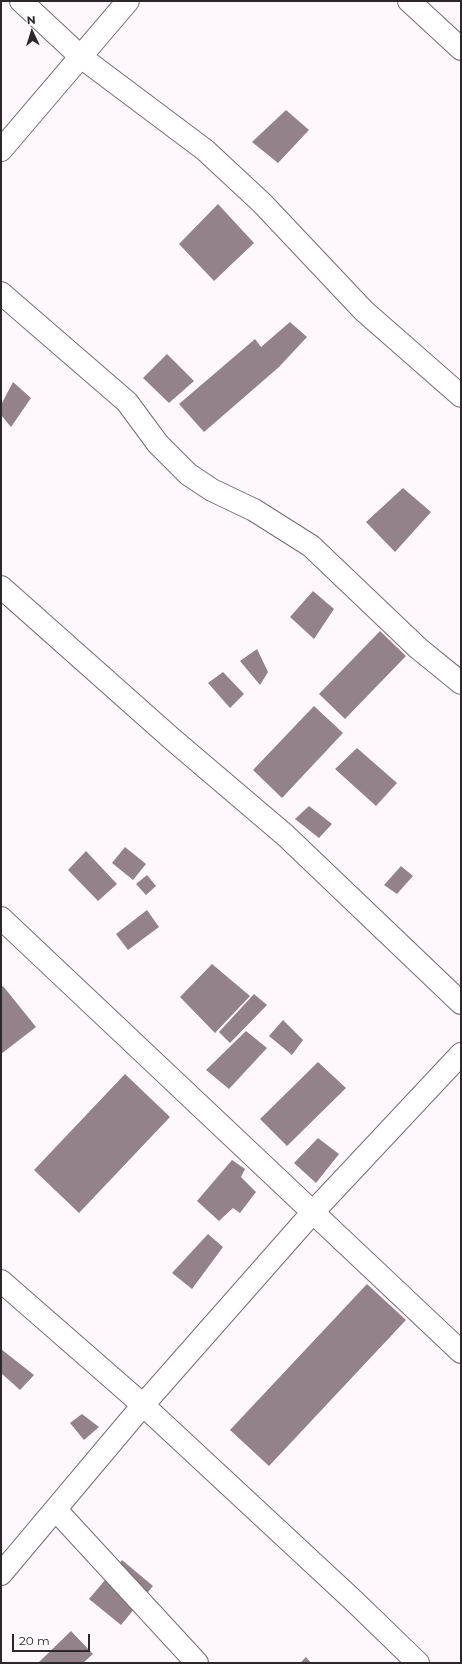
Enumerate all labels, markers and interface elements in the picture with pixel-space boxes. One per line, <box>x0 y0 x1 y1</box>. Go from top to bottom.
north arrow <box>12 12 52 52</box>
text: N <box>26 13 36 27</box>
scale bar <box>14 1626 92 1652</box>
text: 20 m <box>19 1633 50 1648</box>

